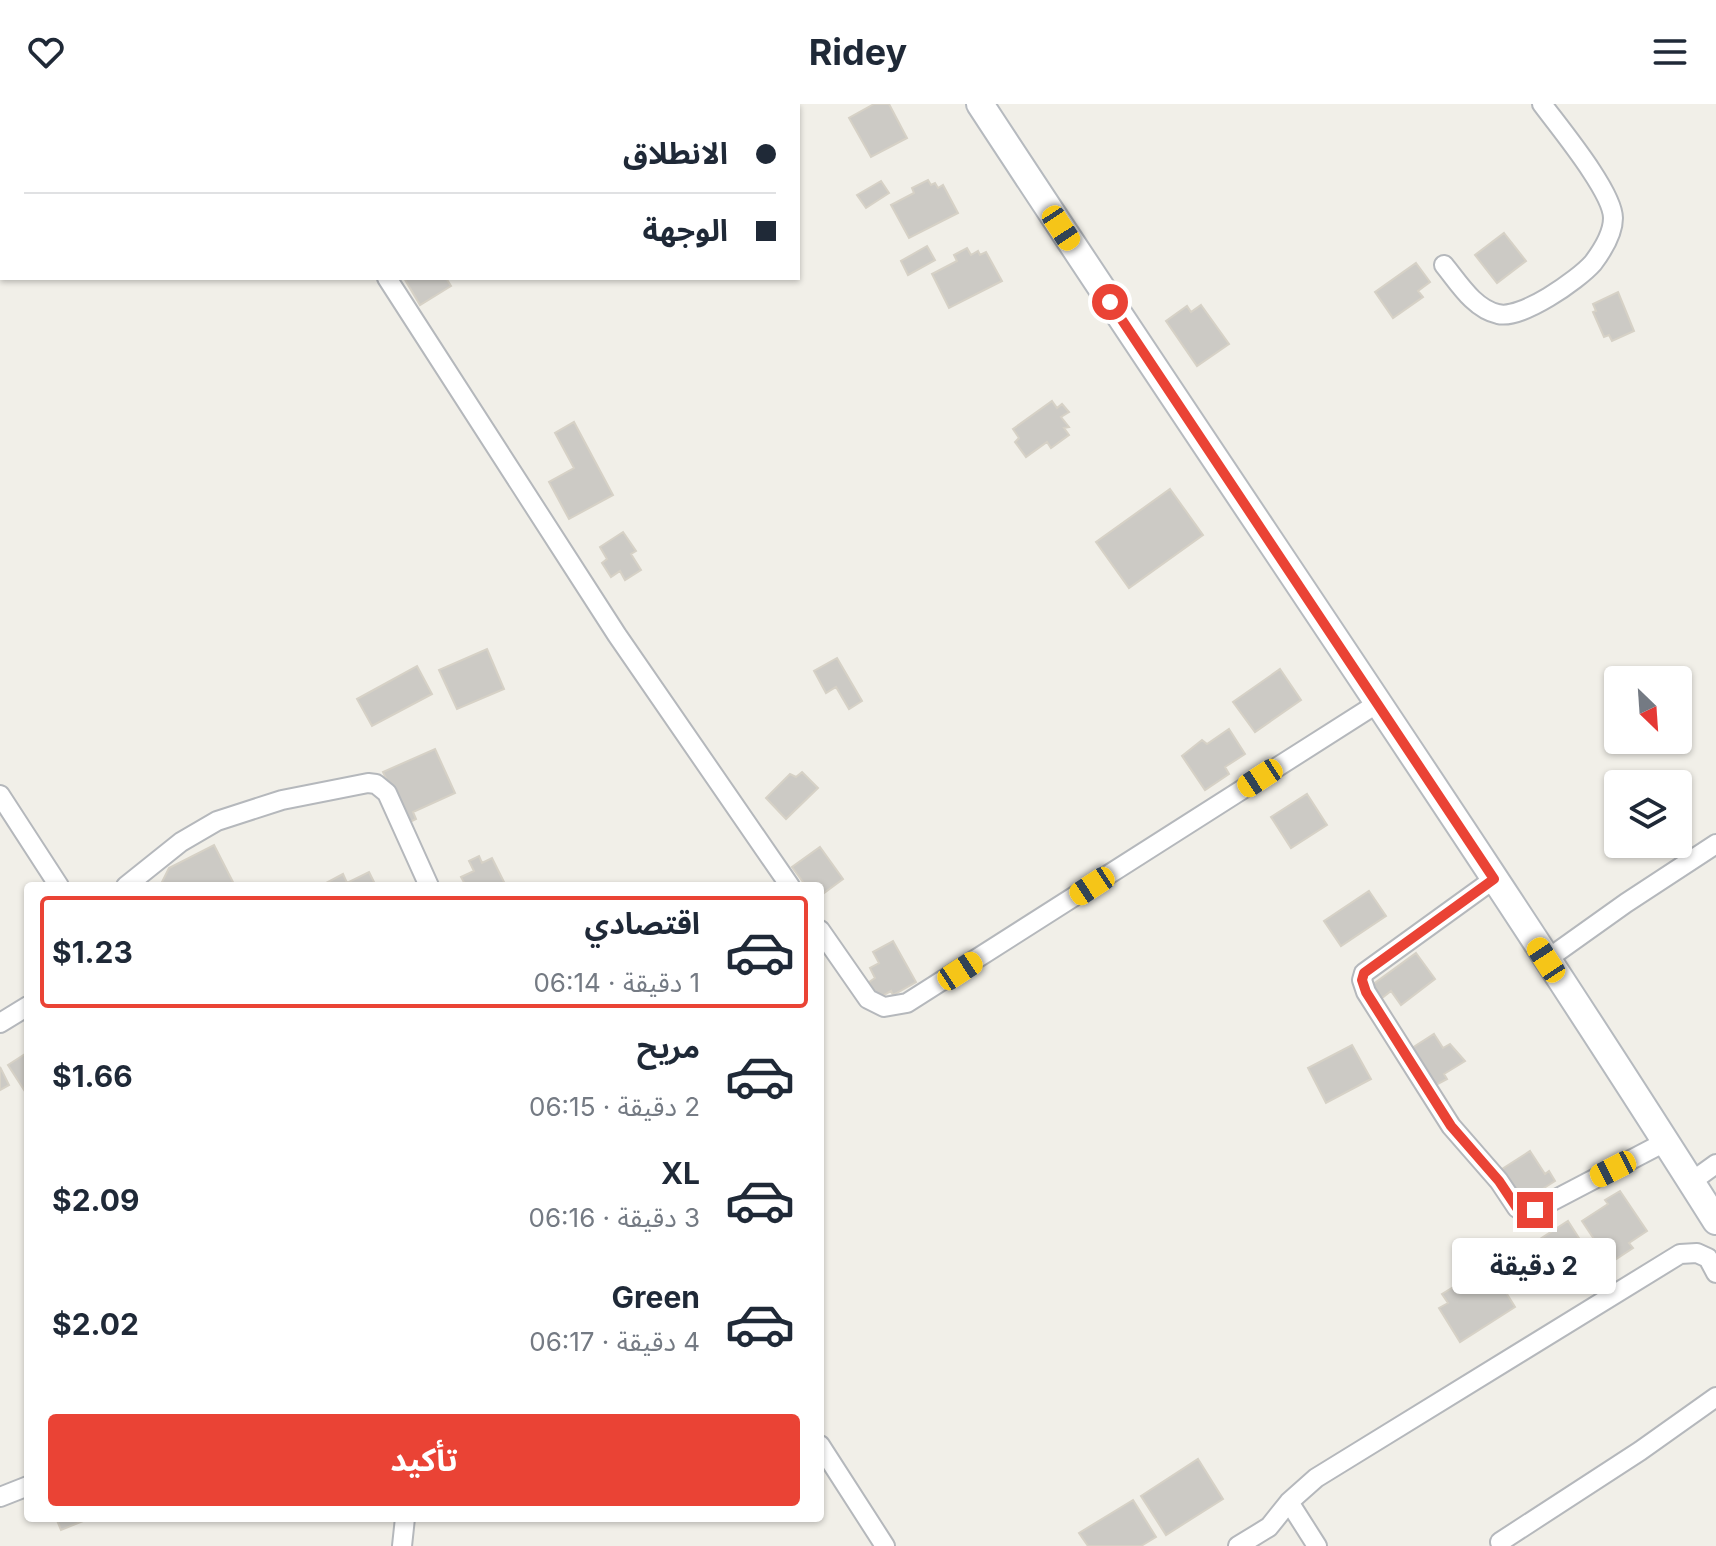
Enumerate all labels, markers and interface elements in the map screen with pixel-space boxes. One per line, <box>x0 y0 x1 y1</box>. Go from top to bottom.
icon: heart <box>24 30 68 74</box>
text: Ridey <box>809 30 907 74</box>
icon: menu <box>1648 30 1692 74</box>
text: الانطلاق <box>623 135 728 171</box>
car <box>1038 201 1084 255</box>
text: الوجهة <box>643 212 728 248</box>
route start <box>1092 284 1128 320</box>
north arrow <box>1604 666 1692 754</box>
map controls <box>1604 666 1692 858</box>
car <box>1233 755 1287 801</box>
button: layers <box>1604 770 1692 858</box>
car <box>1065 863 1119 909</box>
text: اقتصادي <box>585 905 700 941</box>
icon: car <box>724 916 796 988</box>
car <box>1523 933 1569 987</box>
text: $1.23 <box>52 934 133 970</box>
car <box>933 948 987 994</box>
text: 1 دقيقة · 06:14 <box>533 967 700 998</box>
text: مريح <box>637 1029 700 1065</box>
icon: car <box>724 1040 796 1112</box>
text: $1.66 <box>52 1058 133 1094</box>
text: 2 دقيقة · 06:15 <box>529 1091 700 1122</box>
car <box>1586 1147 1640 1191</box>
text: XL <box>661 1155 700 1191</box>
icon: car <box>724 1164 796 1236</box>
text: $2.09 <box>52 1182 139 1218</box>
route end <box>1517 1192 1553 1228</box>
text: 3 دقيقة · 06:16 <box>529 1202 700 1233</box>
callout: 2 دقيقة <box>1453 1238 1617 1294</box>
text: 2 دقيقة <box>1490 1250 1578 1281</box>
text: Green <box>612 1279 700 1315</box>
icon: car <box>724 1288 796 1360</box>
text: $2.02 <box>52 1306 139 1342</box>
text: 4 دقيقة · 06:17 <box>529 1326 700 1357</box>
button: تأكيد <box>48 1414 800 1506</box>

